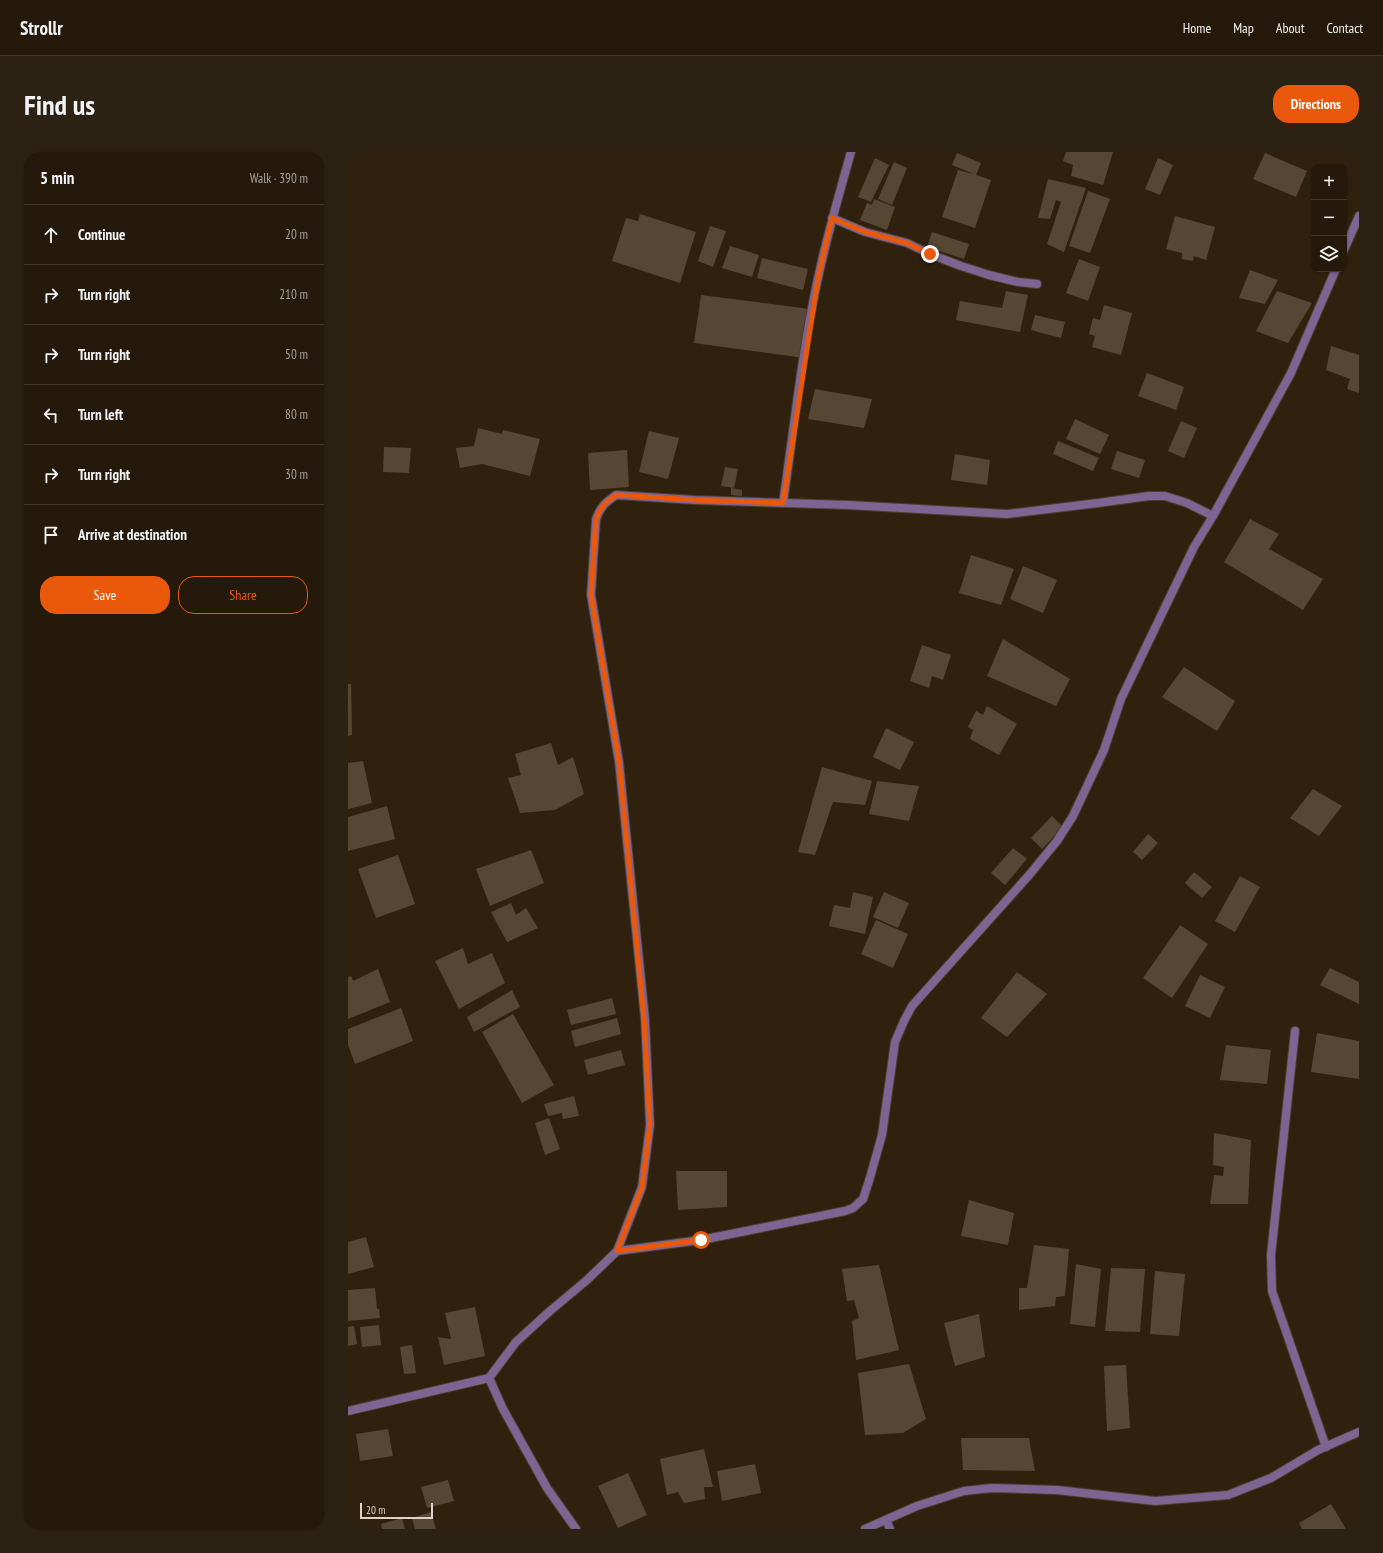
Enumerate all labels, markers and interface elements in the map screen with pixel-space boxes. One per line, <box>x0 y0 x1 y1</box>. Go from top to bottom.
text: Strollr <box>20 16 63 40</box>
text: Home <box>1183 19 1211 37</box>
text: Map <box>1233 19 1254 37</box>
text: About <box>1276 19 1305 37</box>
text: Contact <box>1327 19 1363 37</box>
button: Directions <box>1273 85 1359 123</box>
text: Find us <box>24 86 95 123</box>
map controls <box>1311 164 1347 272</box>
button: + <box>1311 164 1347 200</box>
text: 5 min <box>40 167 74 189</box>
text: Walk · 390 m <box>250 170 308 187</box>
button: − <box>1311 200 1347 236</box>
icon: ahead <box>40 224 62 246</box>
text: Continue <box>78 225 125 244</box>
text: 20 m <box>285 226 308 243</box>
button: layers <box>1311 236 1347 272</box>
route end <box>921 245 939 263</box>
icon: right <box>40 284 62 306</box>
text: Turn right <box>78 285 130 304</box>
text: 210 m <box>279 286 308 303</box>
icon: right <box>40 344 62 366</box>
text: Turn right <box>78 345 130 364</box>
text: 50 m <box>285 346 308 363</box>
icon: left <box>40 404 62 426</box>
text: Turn left <box>78 405 123 424</box>
text: 80 m <box>285 406 308 423</box>
icon: right <box>40 464 62 486</box>
text: Turn right <box>78 465 130 484</box>
text: 30 m <box>285 466 308 483</box>
icon: arrive <box>40 524 62 546</box>
text: Arrive at destination <box>78 525 187 544</box>
button: Save <box>40 576 170 614</box>
button: Share <box>178 576 308 614</box>
route start <box>692 1231 710 1249</box>
scale bar <box>360 1501 433 1520</box>
text: 20 m <box>366 1503 385 1517</box>

